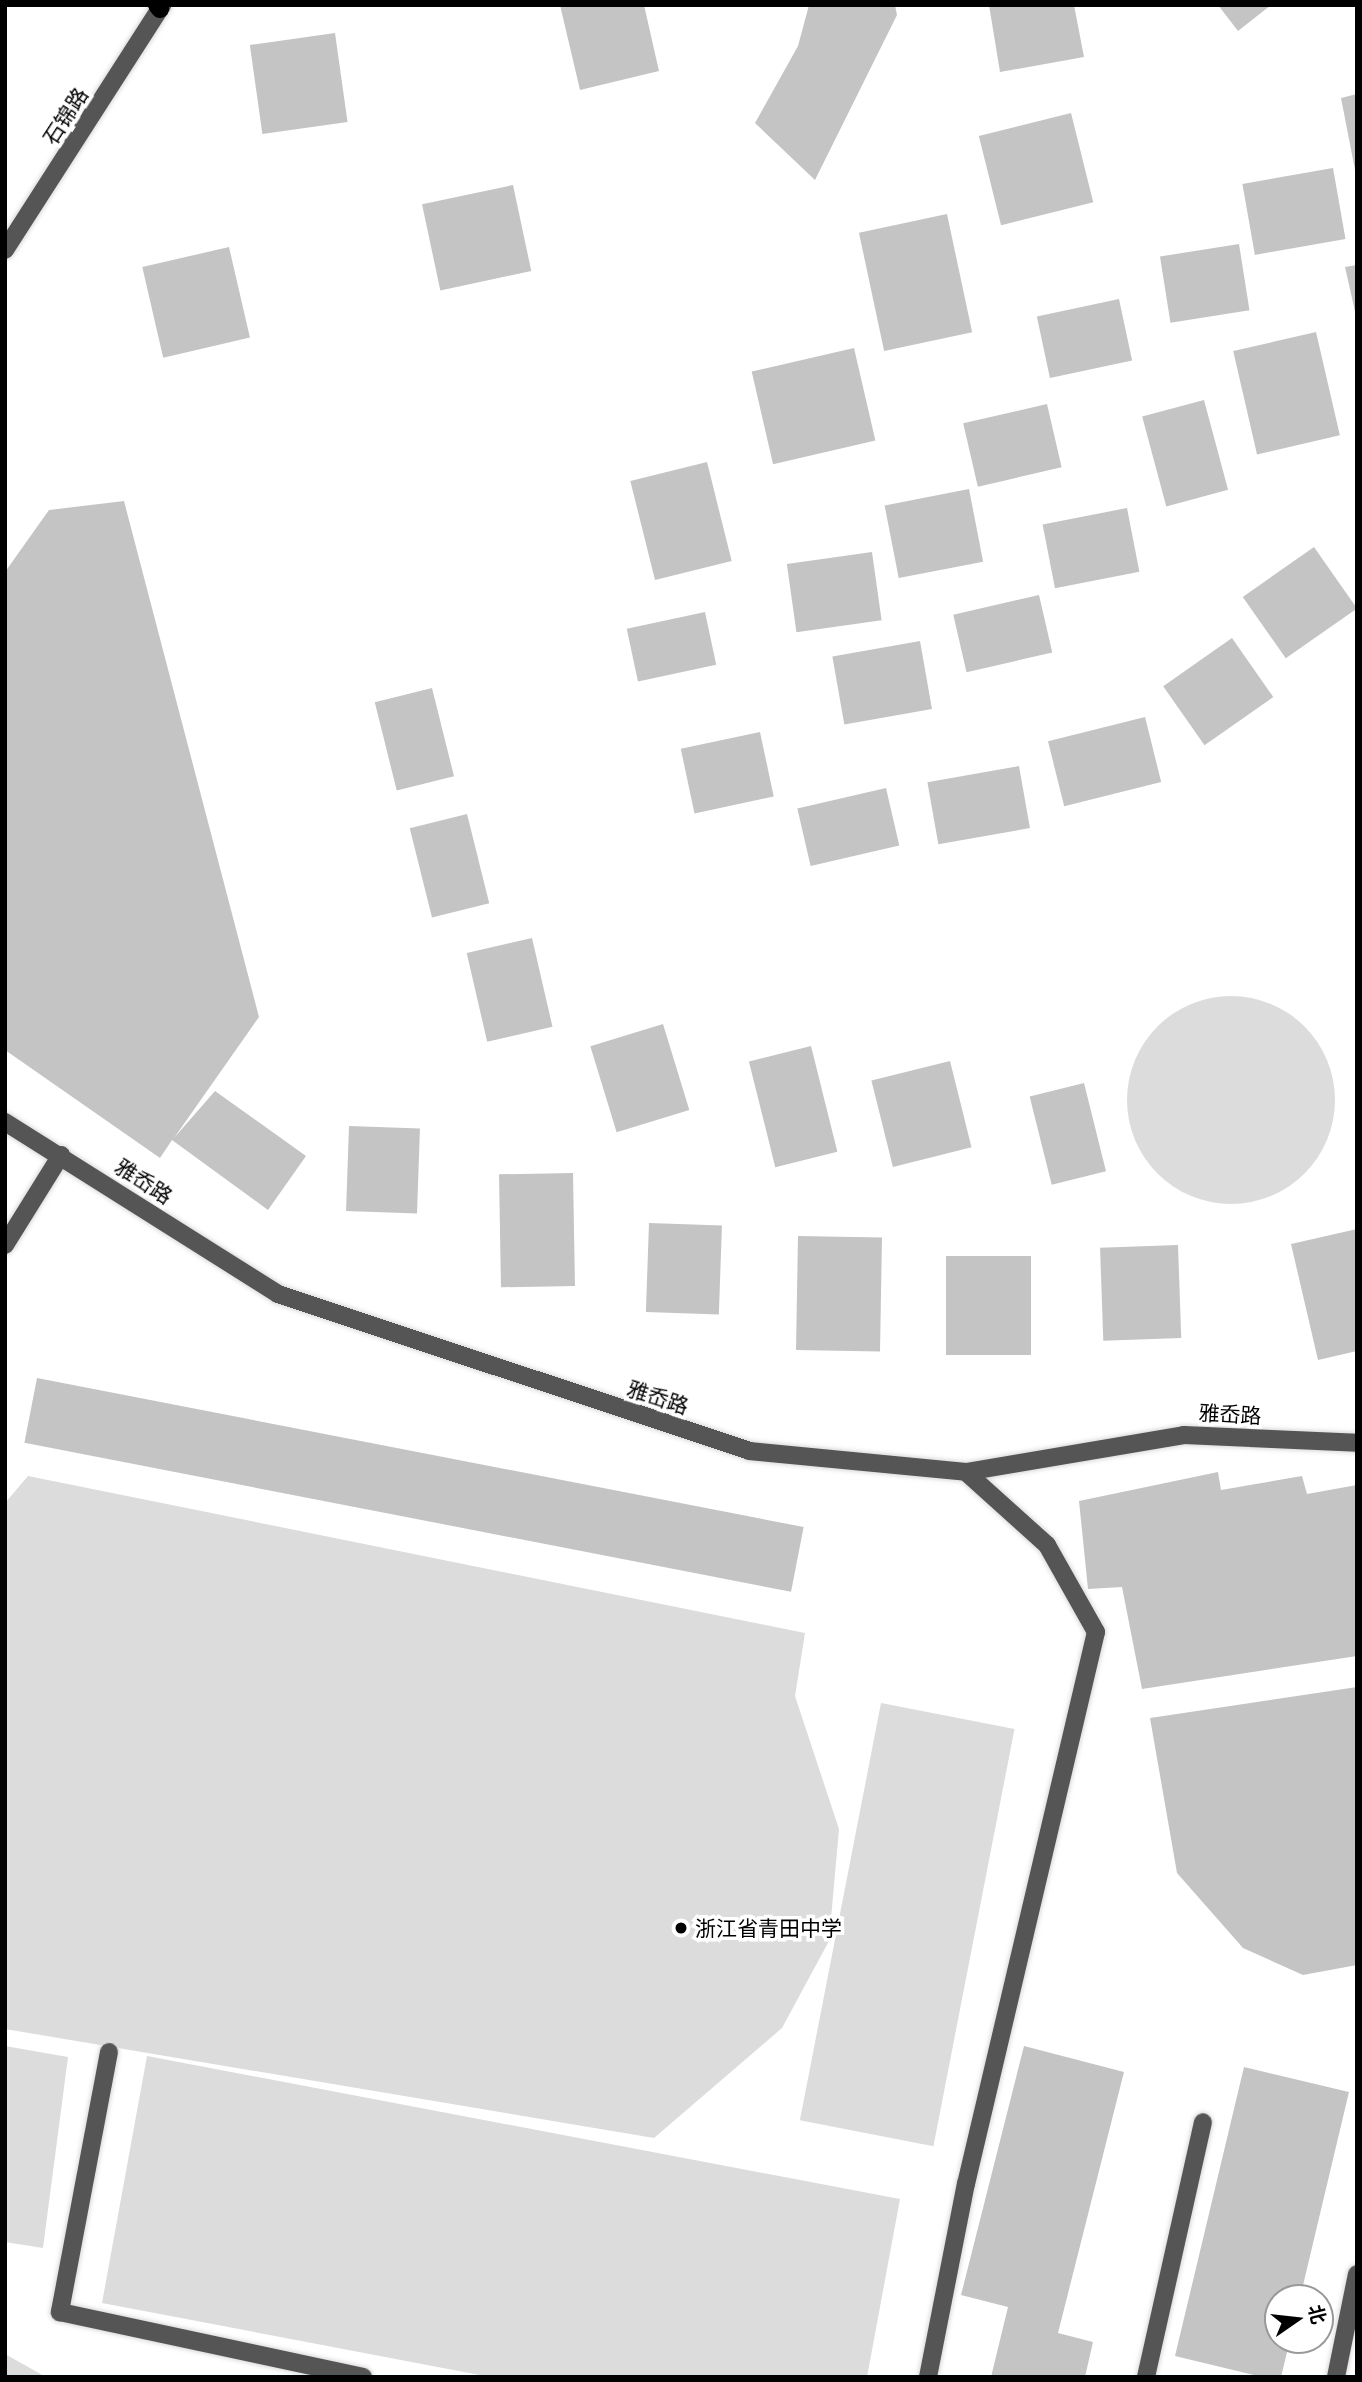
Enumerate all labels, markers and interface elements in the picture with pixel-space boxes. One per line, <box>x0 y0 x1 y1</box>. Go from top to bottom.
street label: 石锦路 <box>37 83 93 149</box>
street label: 雅岙路 <box>111 1153 177 1209</box>
street label: 雅岙路 <box>624 1375 692 1419</box>
street label: 雅岙路 <box>1198 1400 1262 1428</box>
place label: 浙江省青田中学 <box>695 1915 842 1941</box>
marker: 浙江省青田中学 <box>673 1920 689 1936</box>
north arrow <box>1264 2284 1334 2354</box>
text: 北 <box>1304 2303 1330 2326</box>

